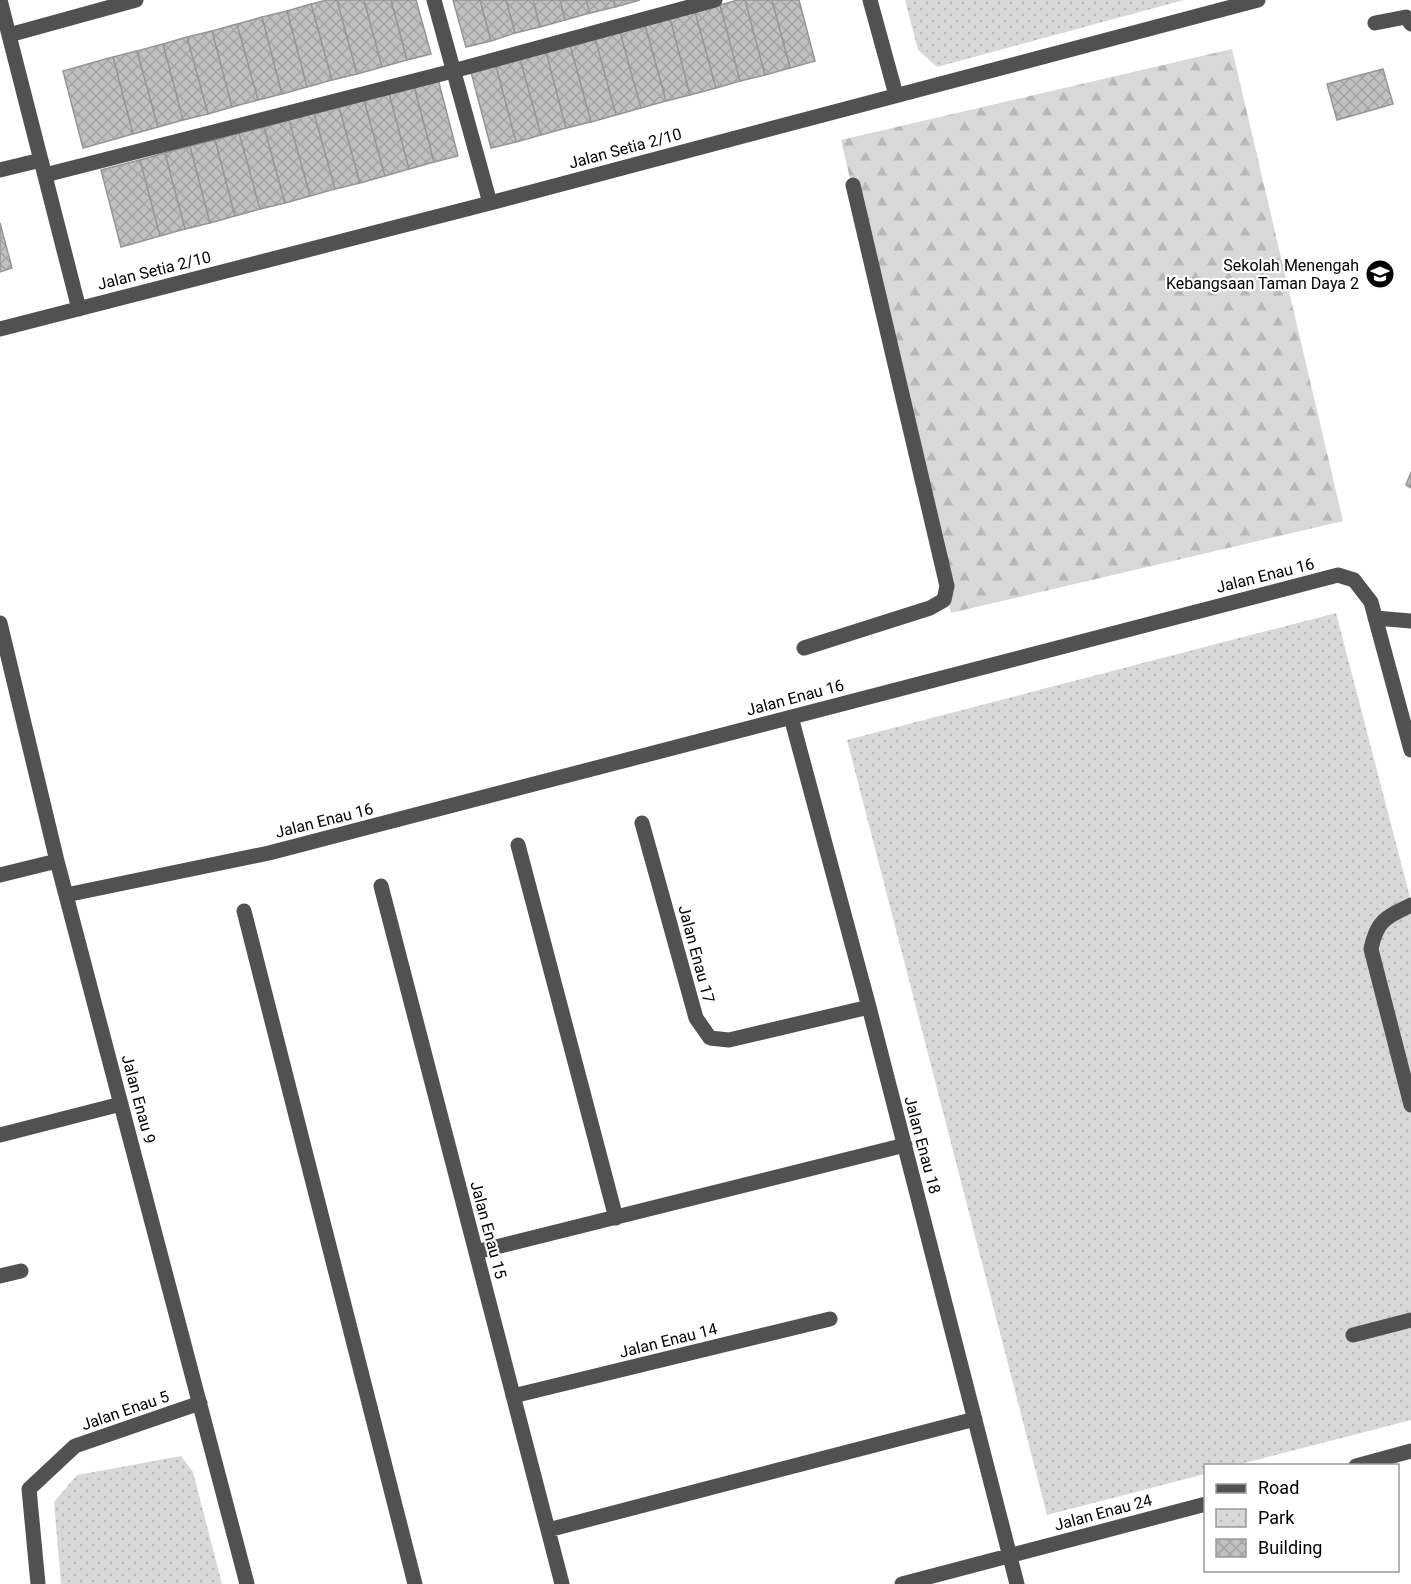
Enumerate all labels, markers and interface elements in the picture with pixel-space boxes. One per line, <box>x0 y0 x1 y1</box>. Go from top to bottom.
street label: Jalan Setia 2/10 <box>567 124 684 173</box>
street label: Jalan Setia 2/10 <box>95 247 213 294</box>
place label: Sekolah Menengah Kebangsaan Taman Daya 2 <box>1166 256 1359 293</box>
school or university icon: Sekolah Menengah Kebangsaan Taman Daya 2 <box>1364 258 1396 290</box>
street label: Jalan Enau 16 <box>1214 554 1316 597</box>
street label: Jalan Enau 16 <box>744 675 846 720</box>
street label: Jalan Enau 16 <box>273 799 375 842</box>
street label: Jalan Enau 17 <box>674 903 719 1005</box>
street label: Jalan Enau 9 <box>118 1053 160 1146</box>
street label: Jalan Enau 18 <box>900 1094 945 1196</box>
street label: Jalan Enau 15 <box>466 1179 511 1281</box>
street label: Jalan Enau 14 <box>617 1319 719 1362</box>
street label: Jalan Enau 5 <box>79 1387 171 1434</box>
legend <box>1204 1464 1399 1572</box>
text: Road <box>1258 1477 1299 1498</box>
street label: Jalan Enau 24 <box>1052 1490 1154 1535</box>
text: Park <box>1258 1507 1295 1528</box>
text: Building <box>1258 1537 1322 1558</box>

